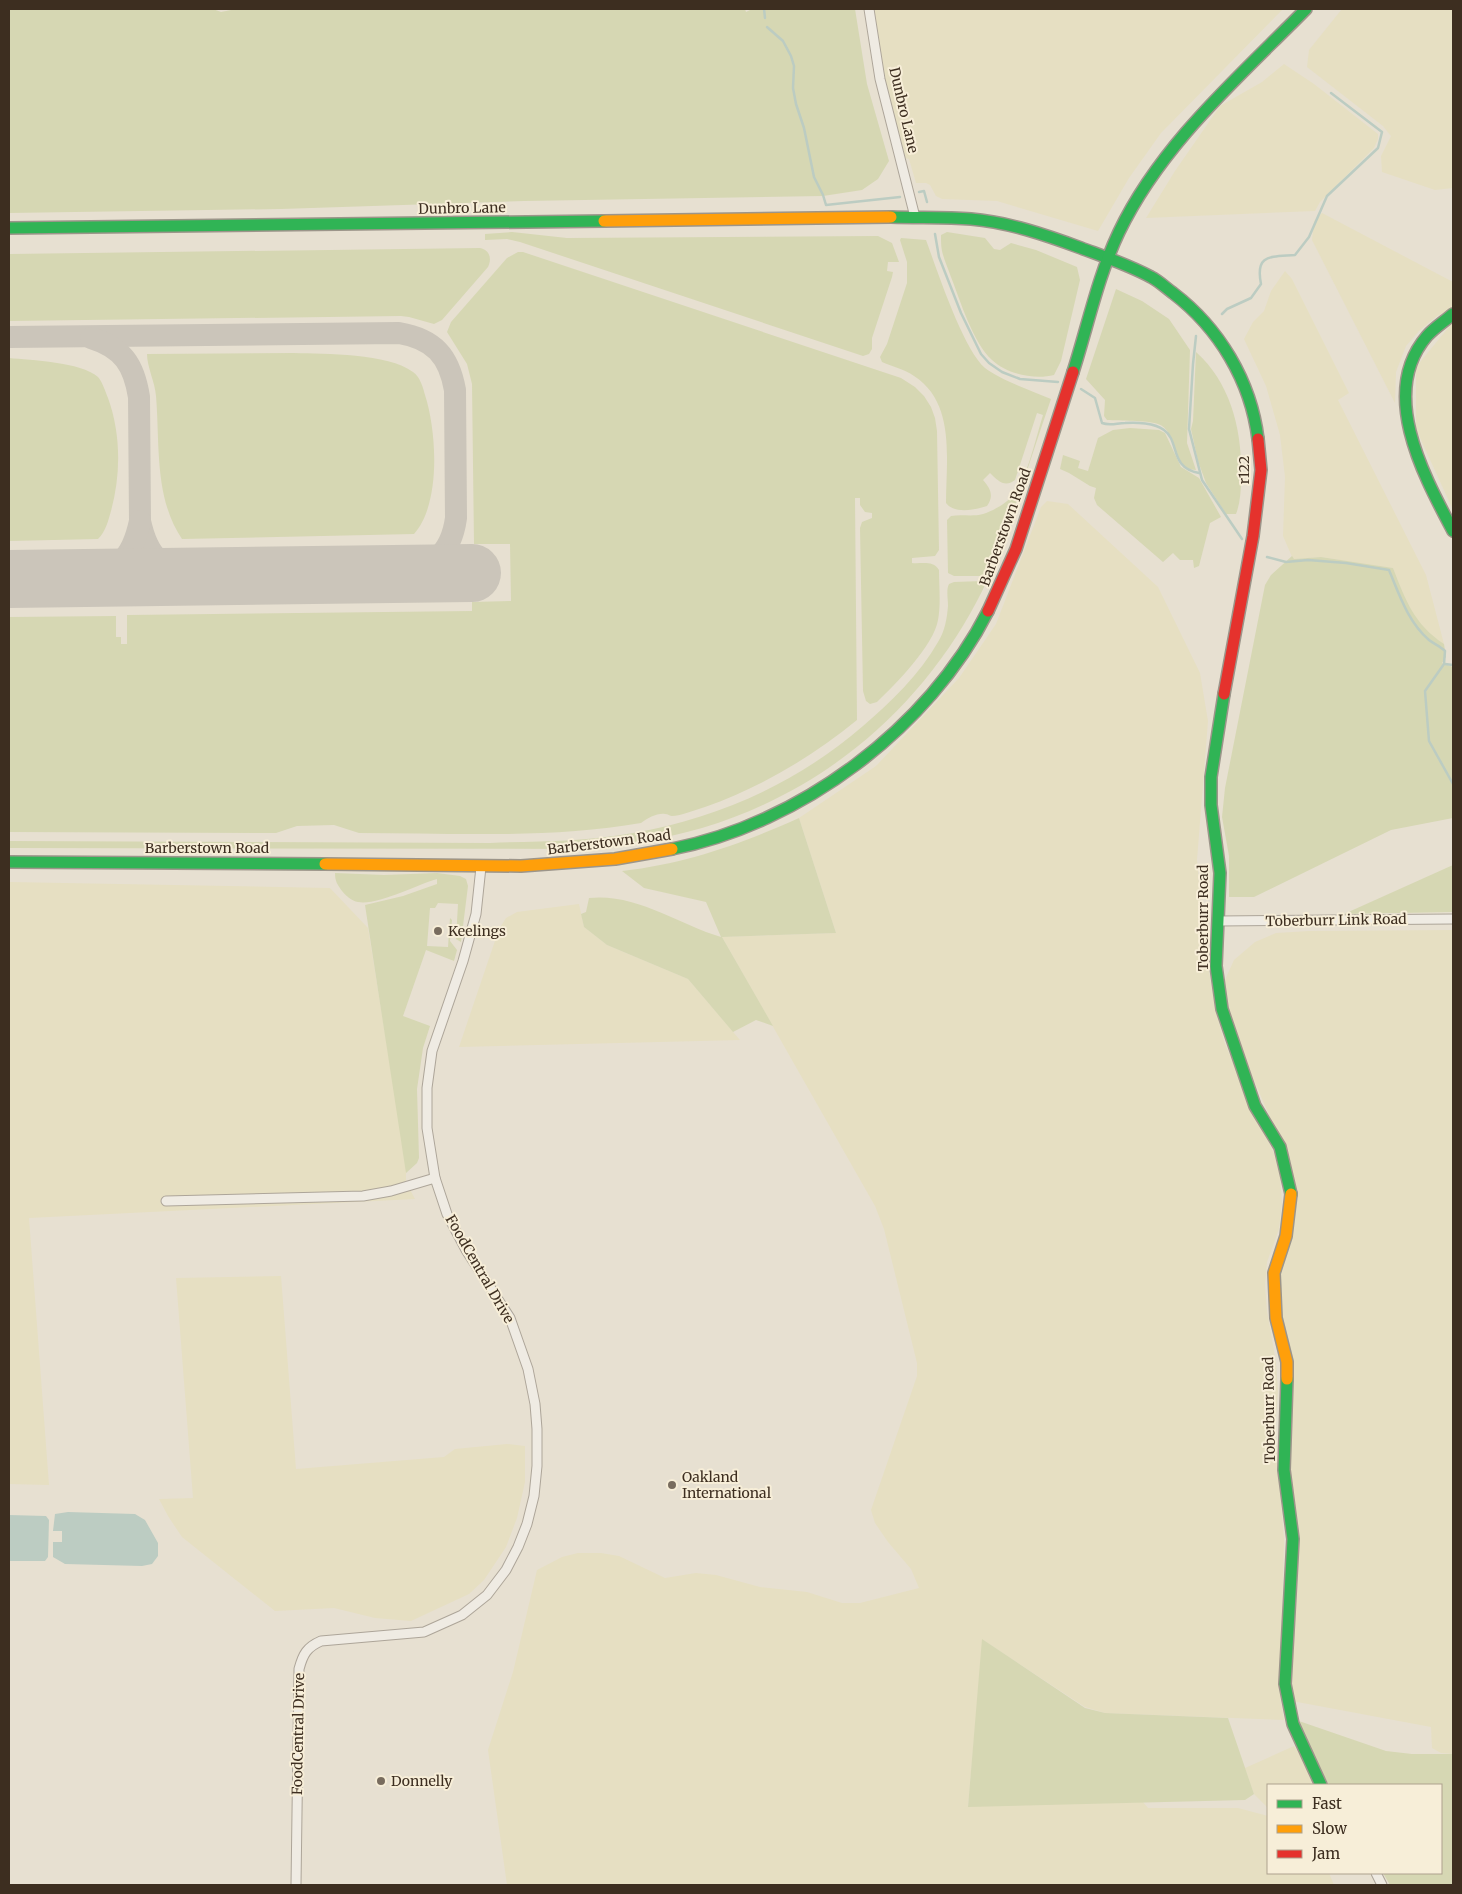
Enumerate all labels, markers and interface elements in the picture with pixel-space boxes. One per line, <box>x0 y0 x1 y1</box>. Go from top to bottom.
street label: Dunbro Lane <box>885 65 923 155</box>
street label: Dunbro Lane <box>418 198 506 218</box>
street label: r122 <box>1235 456 1253 484</box>
street label: Barberstown Road <box>975 465 1035 589</box>
street label: Barberstown Road <box>546 825 672 859</box>
street label: Barberstown Road <box>145 839 270 857</box>
street label: Toberburr Road <box>1194 864 1212 971</box>
street label: Toberburr Link Road <box>1265 910 1407 930</box>
place label: Keelings <box>448 922 506 940</box>
marker: Keelings <box>432 925 444 937</box>
street label: FoodCentral Drive <box>442 1212 518 1326</box>
street label: Toberburr Road <box>1259 1356 1279 1463</box>
place label: Oakland International <box>682 1468 772 1502</box>
marker: Oakland International <box>666 1479 678 1491</box>
street label: FoodCentral Drive <box>288 1673 308 1795</box>
place label: Donnelly <box>391 1772 453 1790</box>
marker: Donnelly <box>375 1775 387 1787</box>
legend <box>1267 1784 1442 1874</box>
text: Fast <box>1312 1794 1342 1813</box>
text: Slow <box>1312 1819 1347 1838</box>
text: Jam <box>1311 1844 1340 1863</box>

